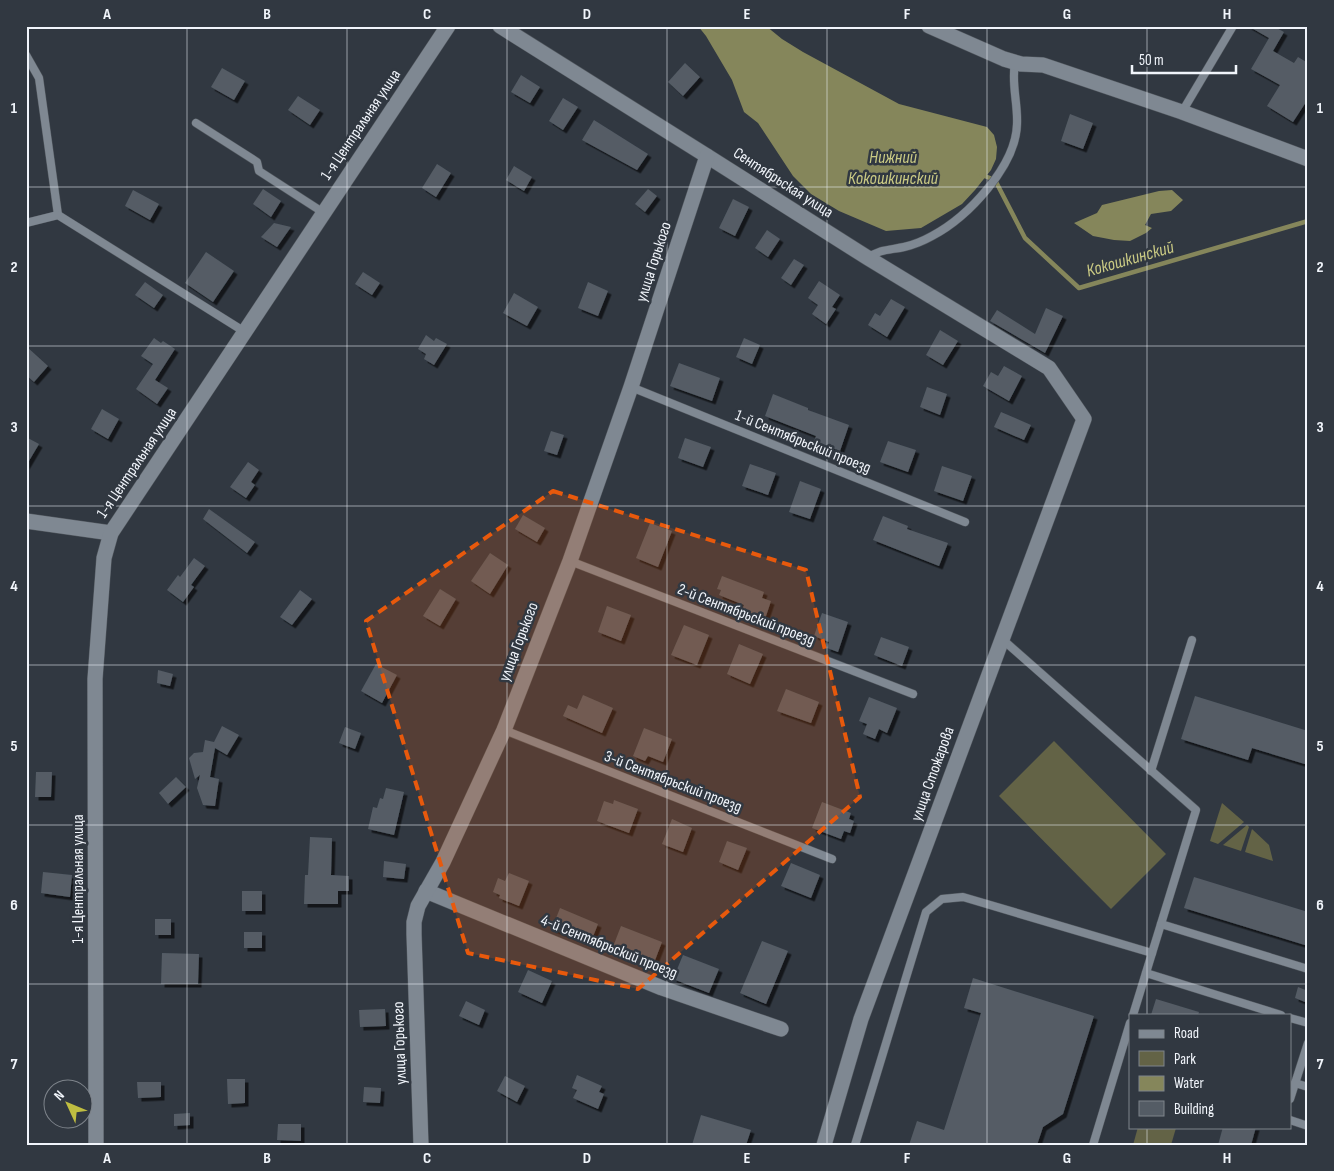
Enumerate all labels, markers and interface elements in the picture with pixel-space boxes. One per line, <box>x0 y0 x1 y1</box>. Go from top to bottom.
text: A <box>102 5 111 24</box>
text: B <box>263 5 271 24</box>
text: C <box>423 5 431 24</box>
text: D <box>583 5 591 24</box>
text: E <box>744 5 751 24</box>
text: F <box>904 5 911 24</box>
text: G <box>1063 5 1071 24</box>
text: H <box>1223 5 1231 24</box>
scale bar <box>1132 42 1235 74</box>
text: 50 m <box>1139 51 1164 70</box>
street label: 1-я Центральная улица <box>317 66 405 184</box>
text: 1 <box>11 99 18 118</box>
text: 1 <box>1317 99 1324 118</box>
street label: Сентябрьская улица <box>730 144 836 222</box>
water label: Нижний Кокошкинский <box>848 147 939 189</box>
street label: улица Горького <box>632 220 676 304</box>
water label: Кокошкинский <box>1084 236 1177 281</box>
text: 2 <box>10 258 18 277</box>
text: 2 <box>1316 258 1324 277</box>
street label: 1-я Центральная улица <box>93 404 181 522</box>
street label: 1-й Сентябрьский проезд <box>732 406 874 478</box>
text: 3 <box>10 418 18 437</box>
text: 3 <box>1316 418 1324 437</box>
text: 4 <box>10 577 18 596</box>
text: 4 <box>1316 577 1324 596</box>
street label: 2-й Сентябрьский проезд <box>675 580 817 650</box>
street label: улица Горького <box>495 600 543 684</box>
street label: улица Стожарова <box>907 724 959 824</box>
text: 5 <box>10 737 18 756</box>
text: 5 <box>1316 737 1324 756</box>
street label: 3-й Сентябрьский проезд <box>602 747 744 817</box>
street label: 1-я Центральная улица <box>69 814 88 944</box>
text: 6 <box>10 896 18 915</box>
text: 6 <box>1316 896 1324 915</box>
street label: 4-й Сентябрьский проезд <box>538 911 680 983</box>
street label: улица Горького <box>389 1001 411 1085</box>
legend <box>1129 1014 1292 1128</box>
text: Road <box>1174 1024 1199 1043</box>
text: Park <box>1174 1050 1196 1069</box>
text: 7 <box>11 1055 18 1074</box>
text: 7 <box>1317 1055 1324 1074</box>
text: Water <box>1174 1074 1205 1093</box>
north arrow <box>42 1078 92 1128</box>
text: N <box>50 1087 68 1104</box>
text: Building <box>1174 1100 1214 1119</box>
text: A <box>102 1149 111 1168</box>
text: B <box>263 1149 271 1168</box>
text: C <box>423 1149 431 1168</box>
text: D <box>583 1149 591 1168</box>
text: E <box>744 1149 751 1168</box>
text: F <box>904 1149 911 1168</box>
text: G <box>1063 1149 1071 1168</box>
text: H <box>1223 1149 1231 1168</box>

